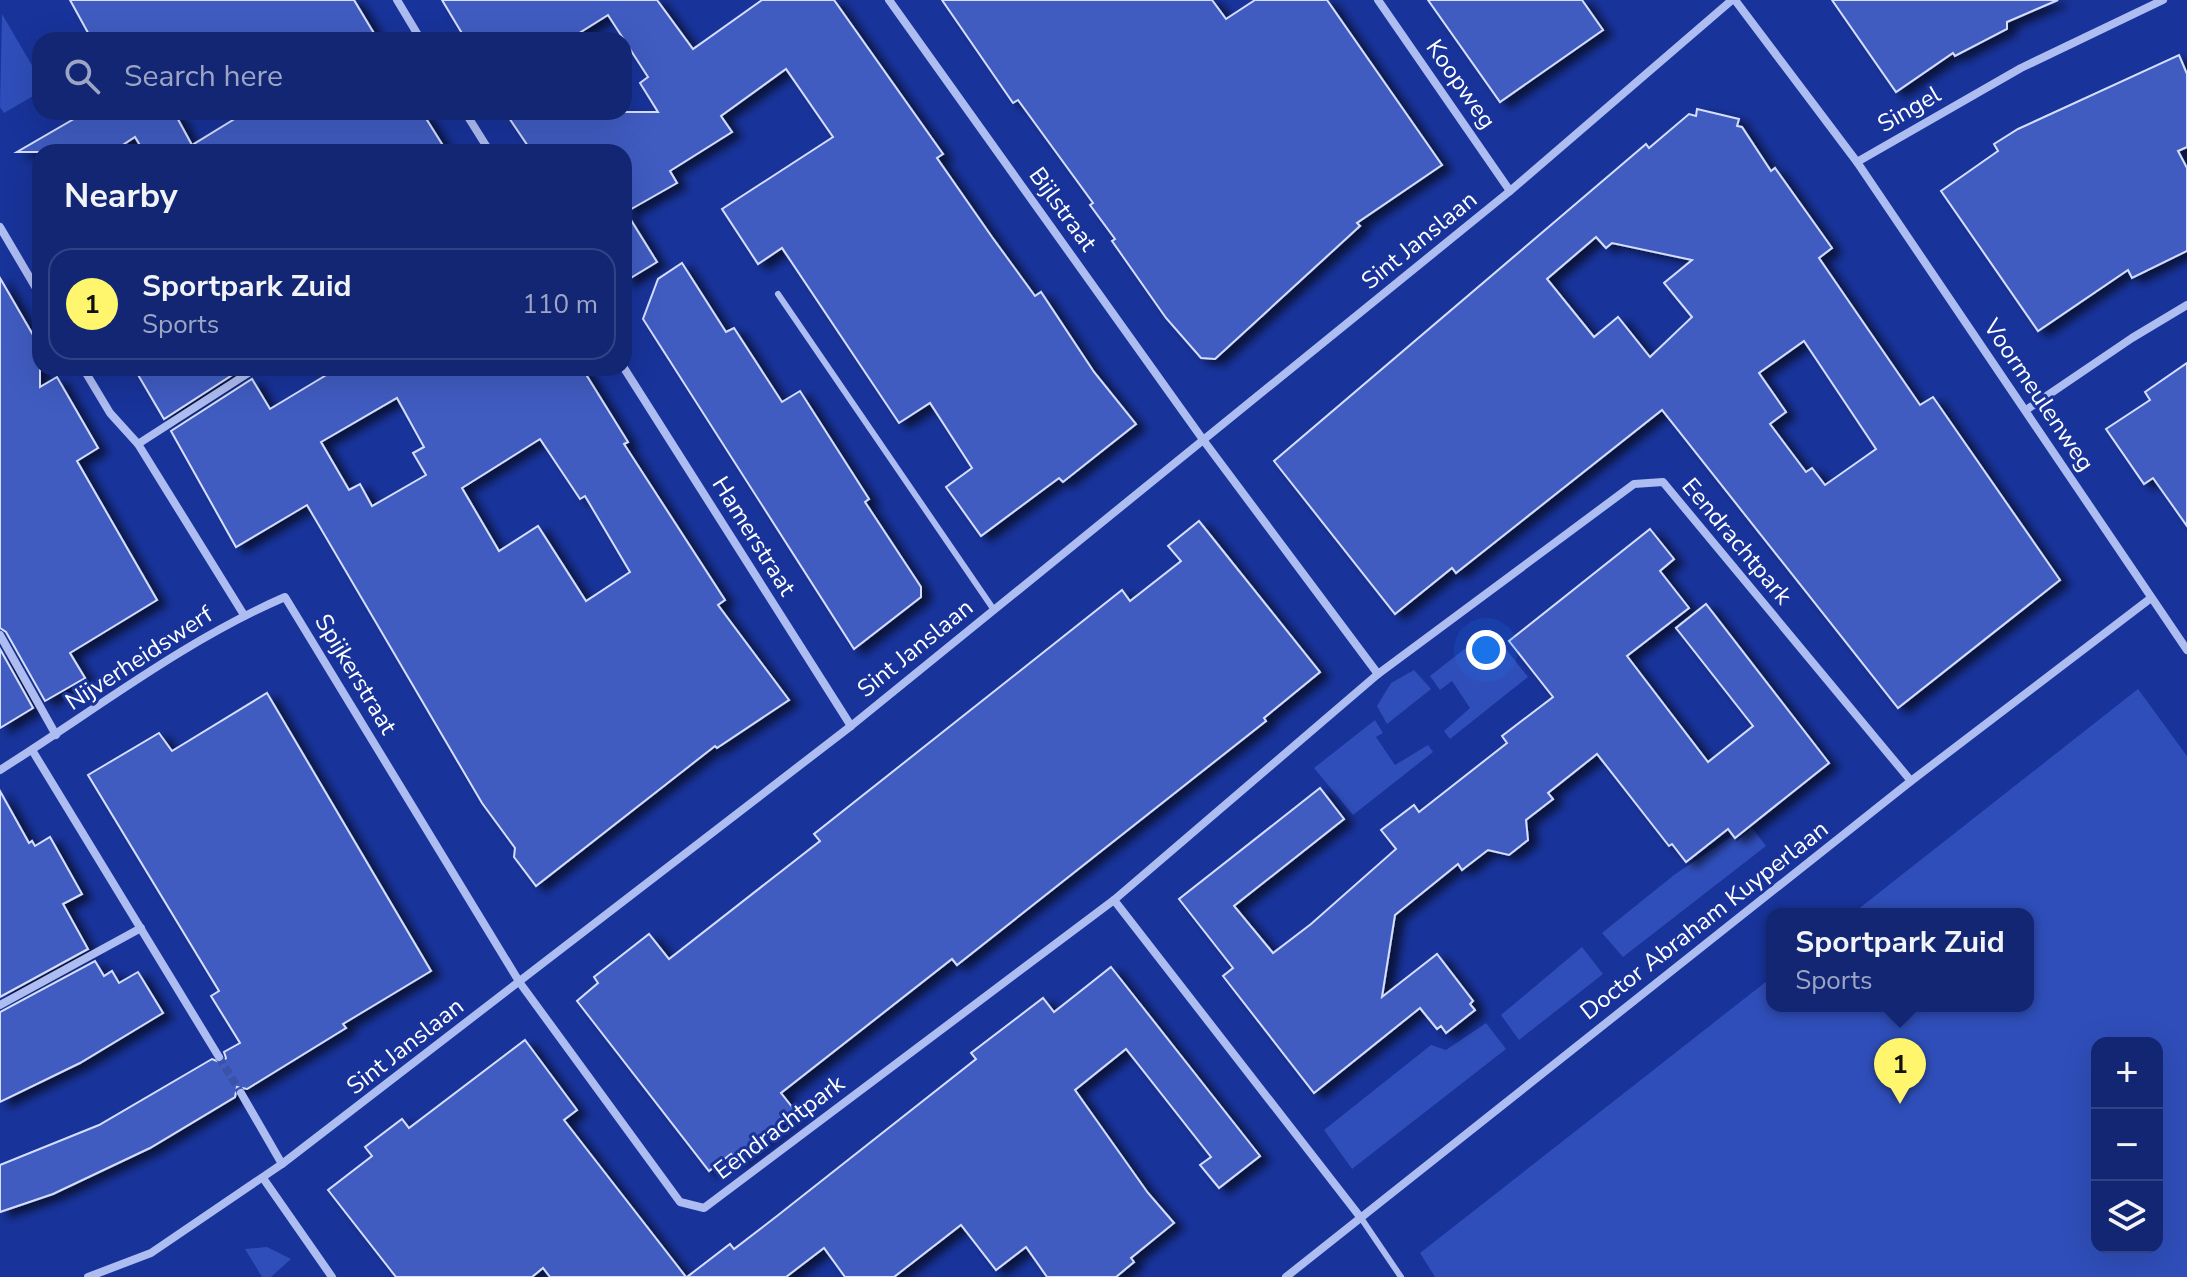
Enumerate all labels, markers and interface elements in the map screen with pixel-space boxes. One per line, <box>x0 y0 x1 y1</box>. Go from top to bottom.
search box <box>32 32 632 120</box>
street label: Koopweg <box>1419 33 1503 135</box>
icon: search <box>60 54 104 98</box>
text: Search here <box>124 56 283 97</box>
street label: Singel <box>1872 78 1946 140</box>
street label: Bijlstraat <box>1022 161 1105 258</box>
text: Nearby <box>64 173 178 219</box>
street label: Sint Janslaan <box>1354 183 1484 297</box>
text: Sportpark Zuid <box>142 266 352 307</box>
text: 1 <box>84 287 100 322</box>
text: 110 m <box>522 287 598 322</box>
text: Sports <box>142 307 219 342</box>
street label: Voormeulenweg <box>1976 312 2102 477</box>
street label: Hamerstraat <box>705 470 804 602</box>
street label: Eendrachtpark <box>1675 471 1800 612</box>
street label: Sint Janslaan <box>850 591 980 705</box>
street label: Nijverheidswerf <box>59 598 220 718</box>
street label: Spijkerstraat <box>308 608 405 741</box>
your location <box>1466 630 1506 670</box>
street label: Doctor Abraham Kuyperlaan <box>1573 813 1835 1027</box>
popup <box>1766 908 2034 1012</box>
text: Sportpark Zuid <box>1795 922 2005 963</box>
text: Sports <box>1795 963 1872 998</box>
street label: Sint Janslaan <box>340 990 470 1102</box>
map controls <box>2091 1037 2163 1253</box>
button: + <box>2091 1037 2163 1109</box>
pin: 1 <box>1874 1038 1926 1104</box>
street label: Eendrachtpark <box>707 1067 852 1187</box>
button: − <box>2091 1109 2163 1181</box>
button: layers <box>2091 1181 2163 1253</box>

